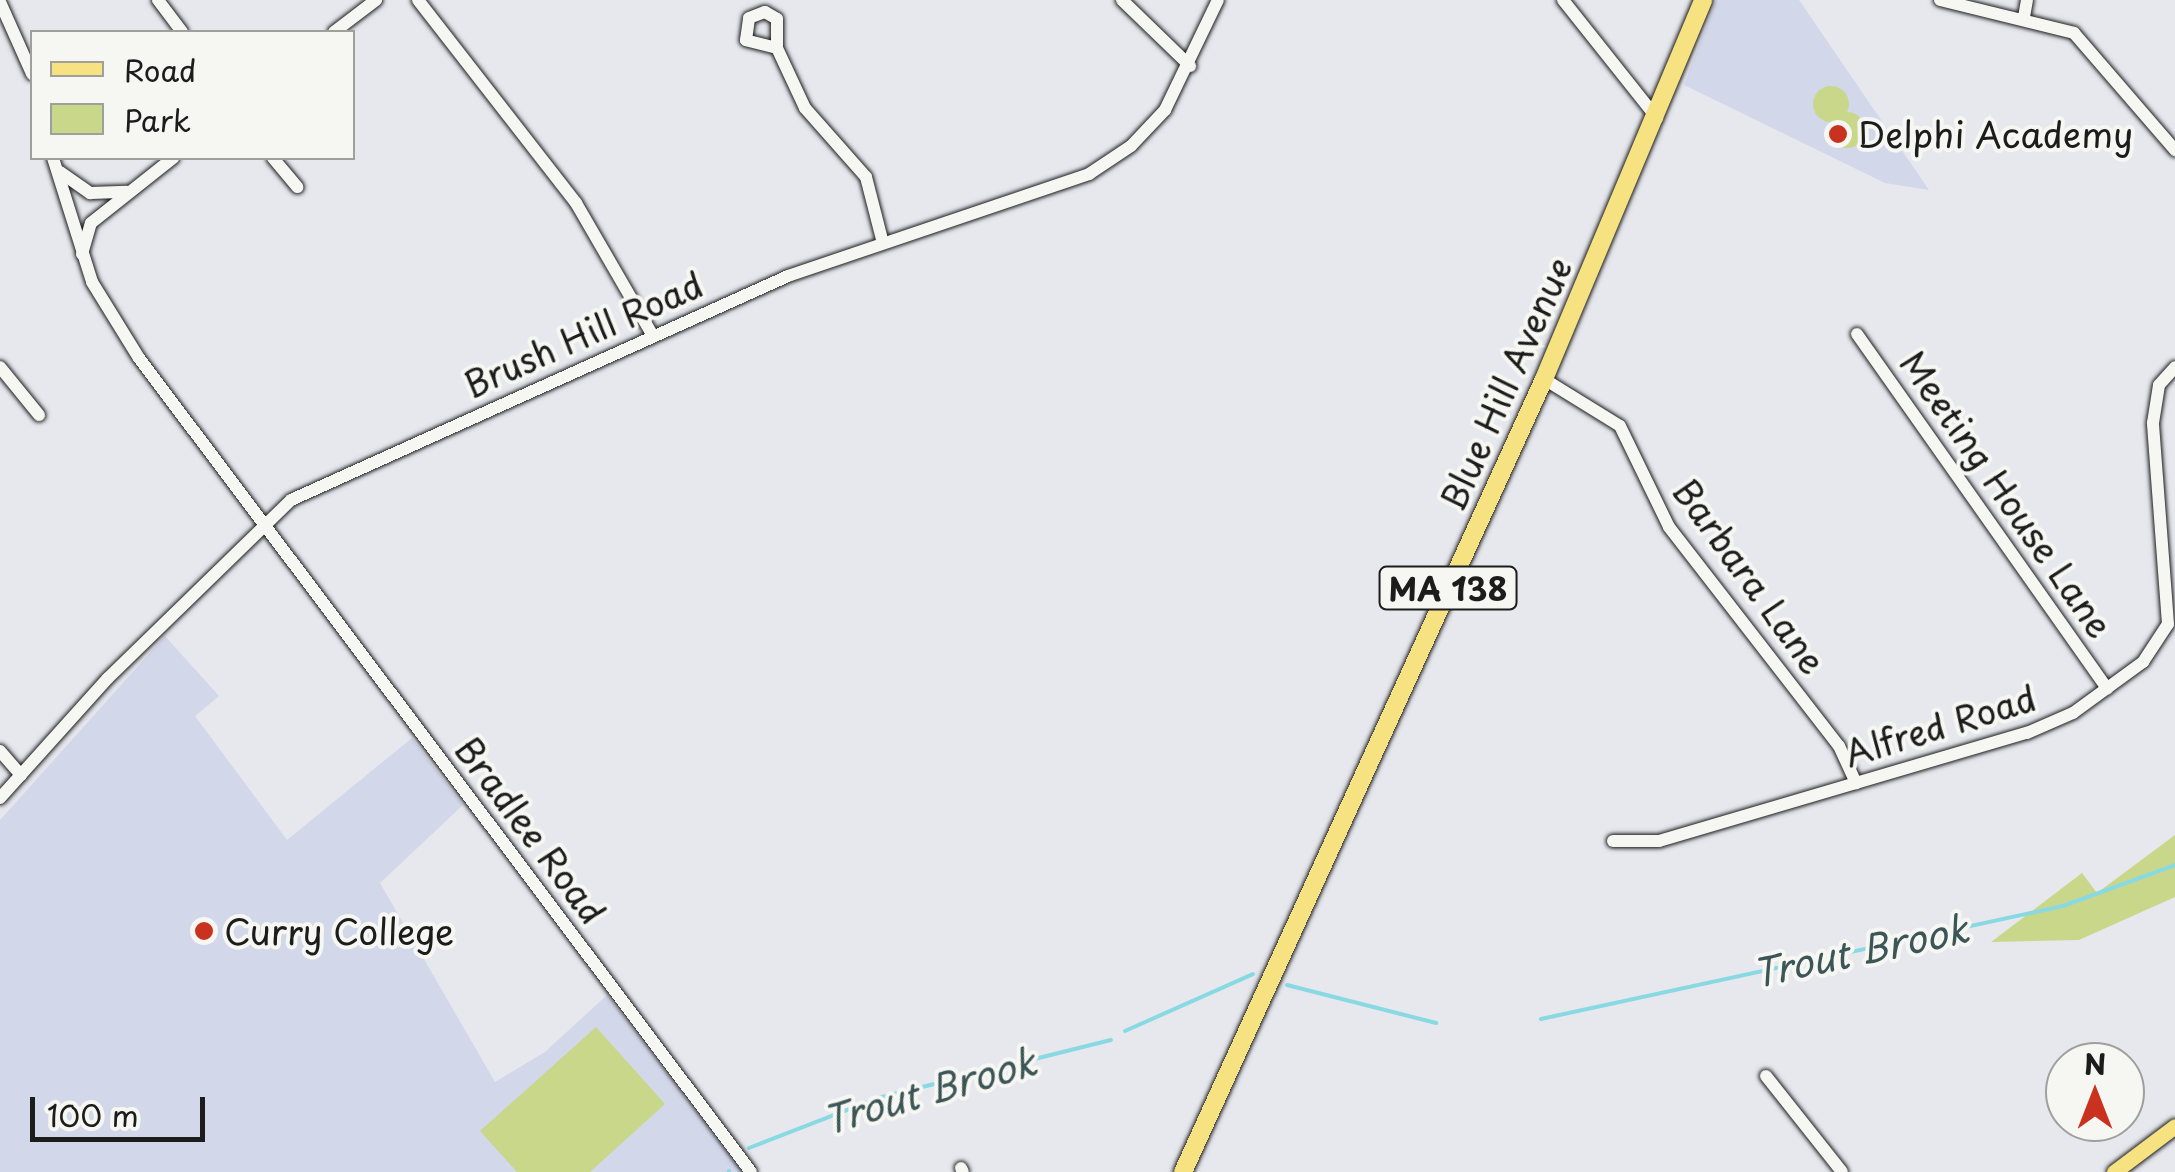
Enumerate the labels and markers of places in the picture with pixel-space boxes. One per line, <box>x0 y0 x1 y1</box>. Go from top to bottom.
place label: Delphi Academy <box>1858 113 2133 155</box>
marker: Delphi Academy <box>1827 123 1849 145</box>
place label: Curry College <box>224 910 455 952</box>
marker: Curry College <box>193 920 215 942</box>

